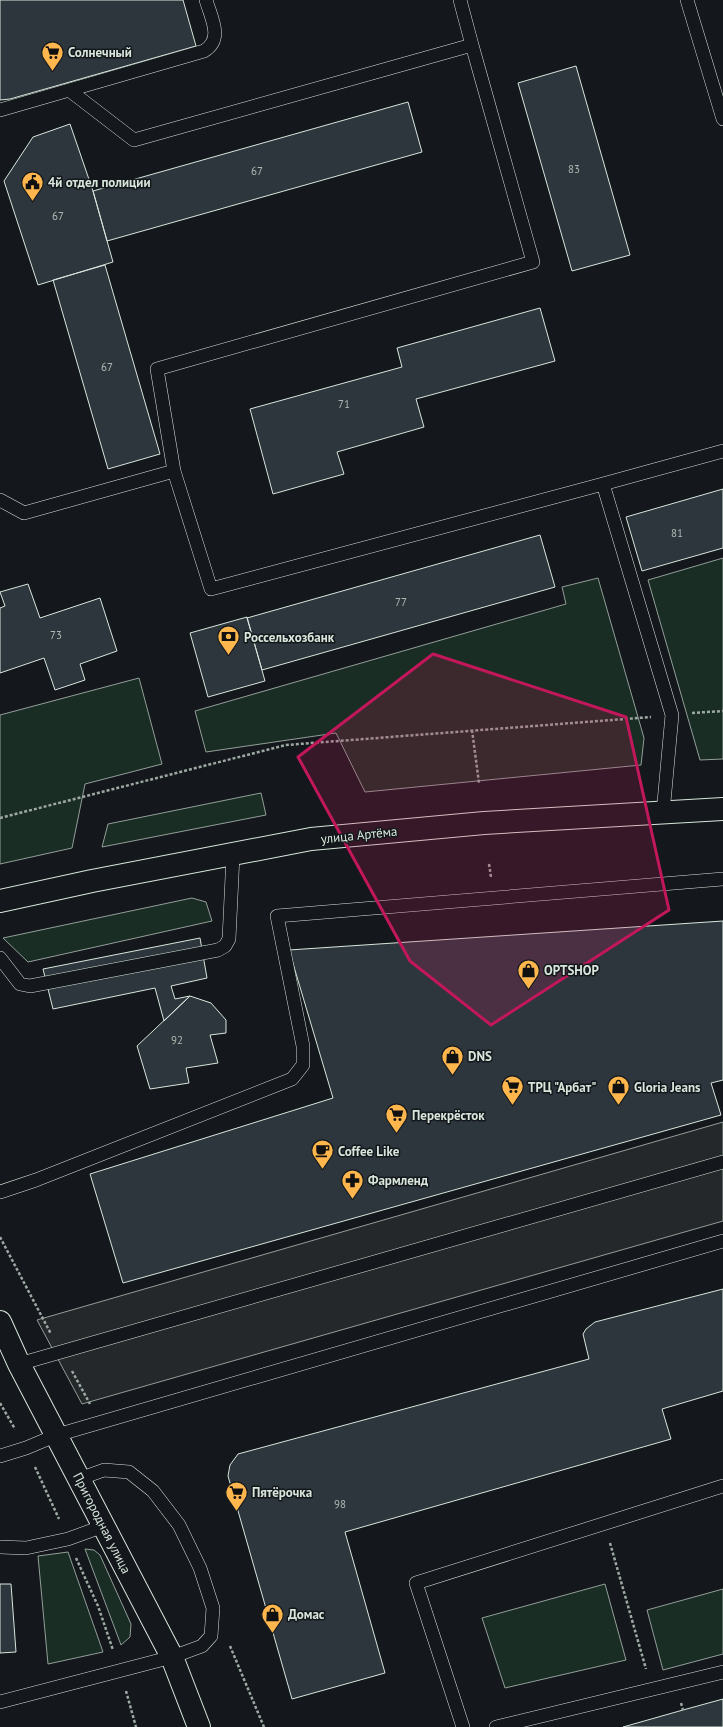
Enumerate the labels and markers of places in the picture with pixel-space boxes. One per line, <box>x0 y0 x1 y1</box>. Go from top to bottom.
supermarket icon: Солнечный <box>39 39 65 72</box>
place label: Солнечный <box>68 44 132 61</box>
public building icon: 4й отдел полиции <box>19 169 45 202</box>
place label: 4й отдел полиции <box>48 174 151 191</box>
bank icon: Россельхозбанк <box>215 624 241 657</box>
place label: Россельхозбанк <box>244 629 335 646</box>
shop icon: OPTSHOP <box>515 957 541 990</box>
place label: OPTSHOP <box>544 962 599 979</box>
shop icon: DNS <box>439 1043 465 1076</box>
place label: DNS <box>468 1048 492 1065</box>
supermarket icon: ТРЦ "Арбат" <box>499 1074 525 1107</box>
shop icon: Gloria Jeans <box>606 1074 632 1107</box>
place label: ТРЦ "Арбат" <box>528 1079 596 1096</box>
place label: Gloria Jeans <box>634 1079 701 1096</box>
supermarket icon: Перекрёсток <box>383 1102 409 1135</box>
place label: Перекрёсток <box>412 1107 485 1124</box>
cafe icon: Coffee Like <box>309 1138 335 1171</box>
place label: Coffee Like <box>338 1143 400 1160</box>
pharmacy icon: Фармленд <box>340 1167 366 1200</box>
place label: Фармленд <box>368 1172 429 1189</box>
supermarket icon: Пятёрочка <box>224 1479 250 1512</box>
place label: Пятёрочка <box>252 1484 312 1501</box>
shop icon: Домас <box>260 1601 286 1634</box>
place label: Домас <box>288 1606 325 1623</box>

